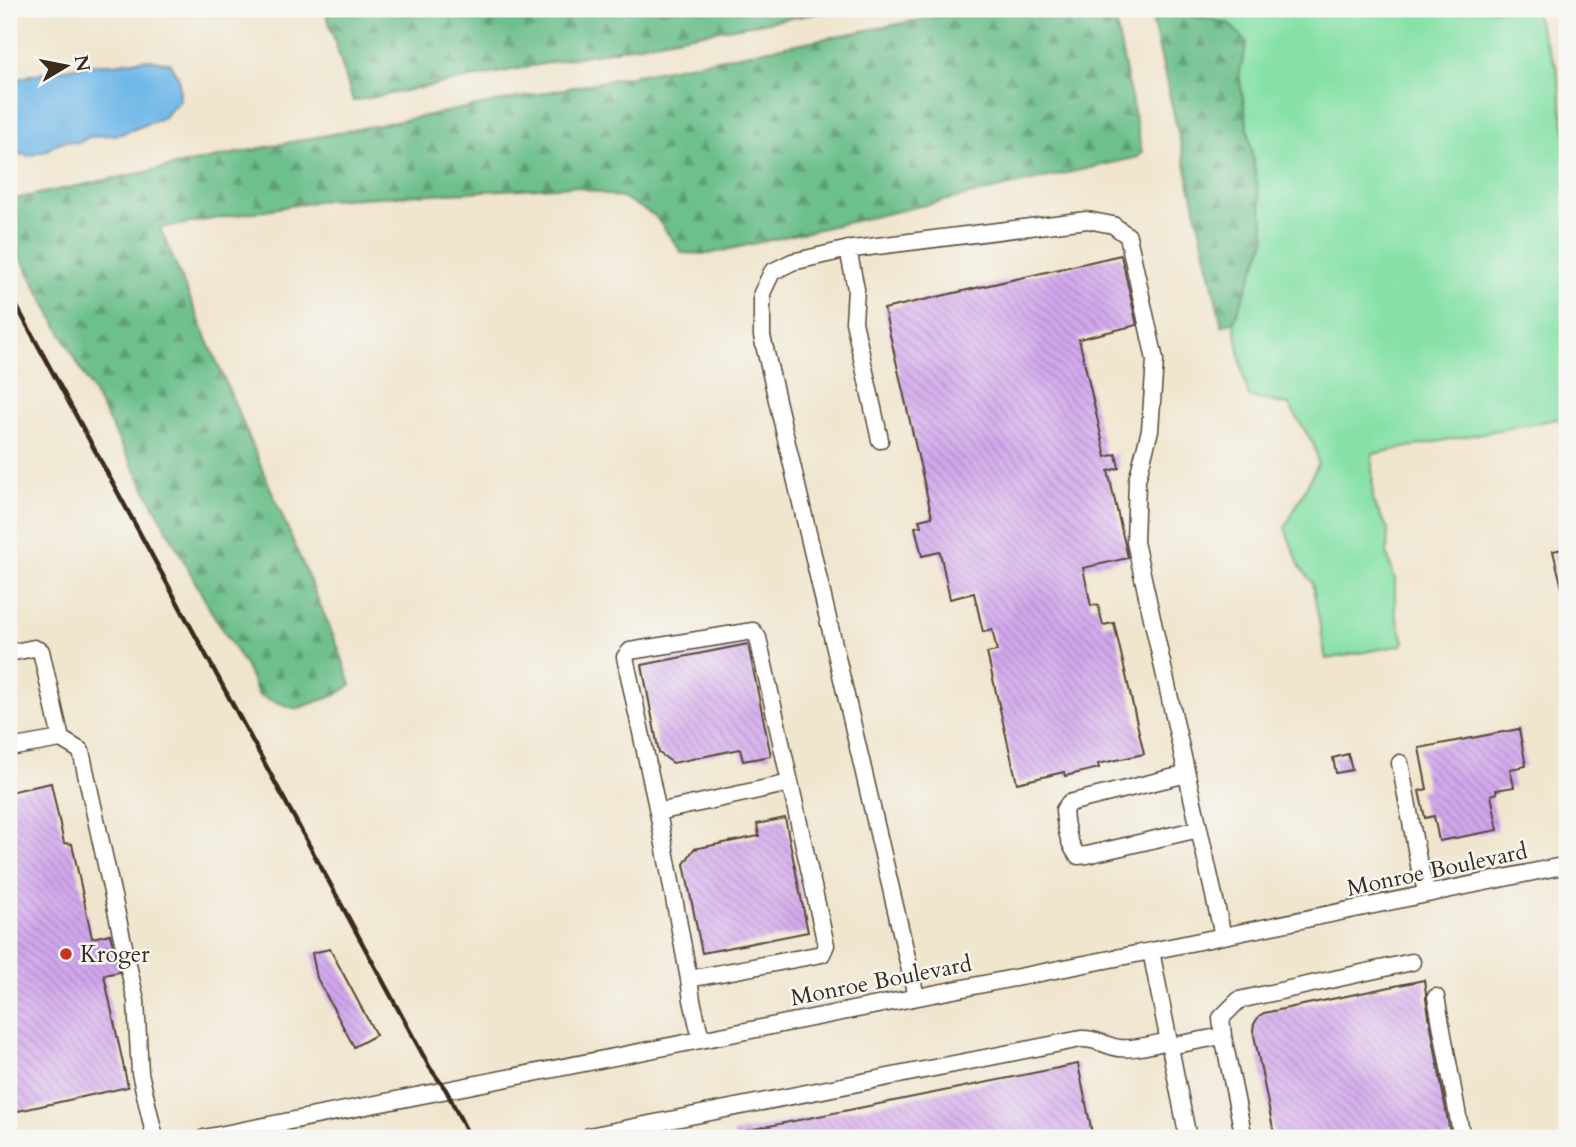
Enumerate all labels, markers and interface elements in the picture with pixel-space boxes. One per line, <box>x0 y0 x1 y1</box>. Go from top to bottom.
north arrow <box>32 32 102 102</box>
text: N <box>68 53 96 74</box>
street label: Monroe Boulevard <box>1344 835 1531 904</box>
place label: Kroger <box>80 939 150 970</box>
marker: Kroger <box>58 946 74 962</box>
street label: Monroe Boulevard <box>788 948 975 1013</box>

